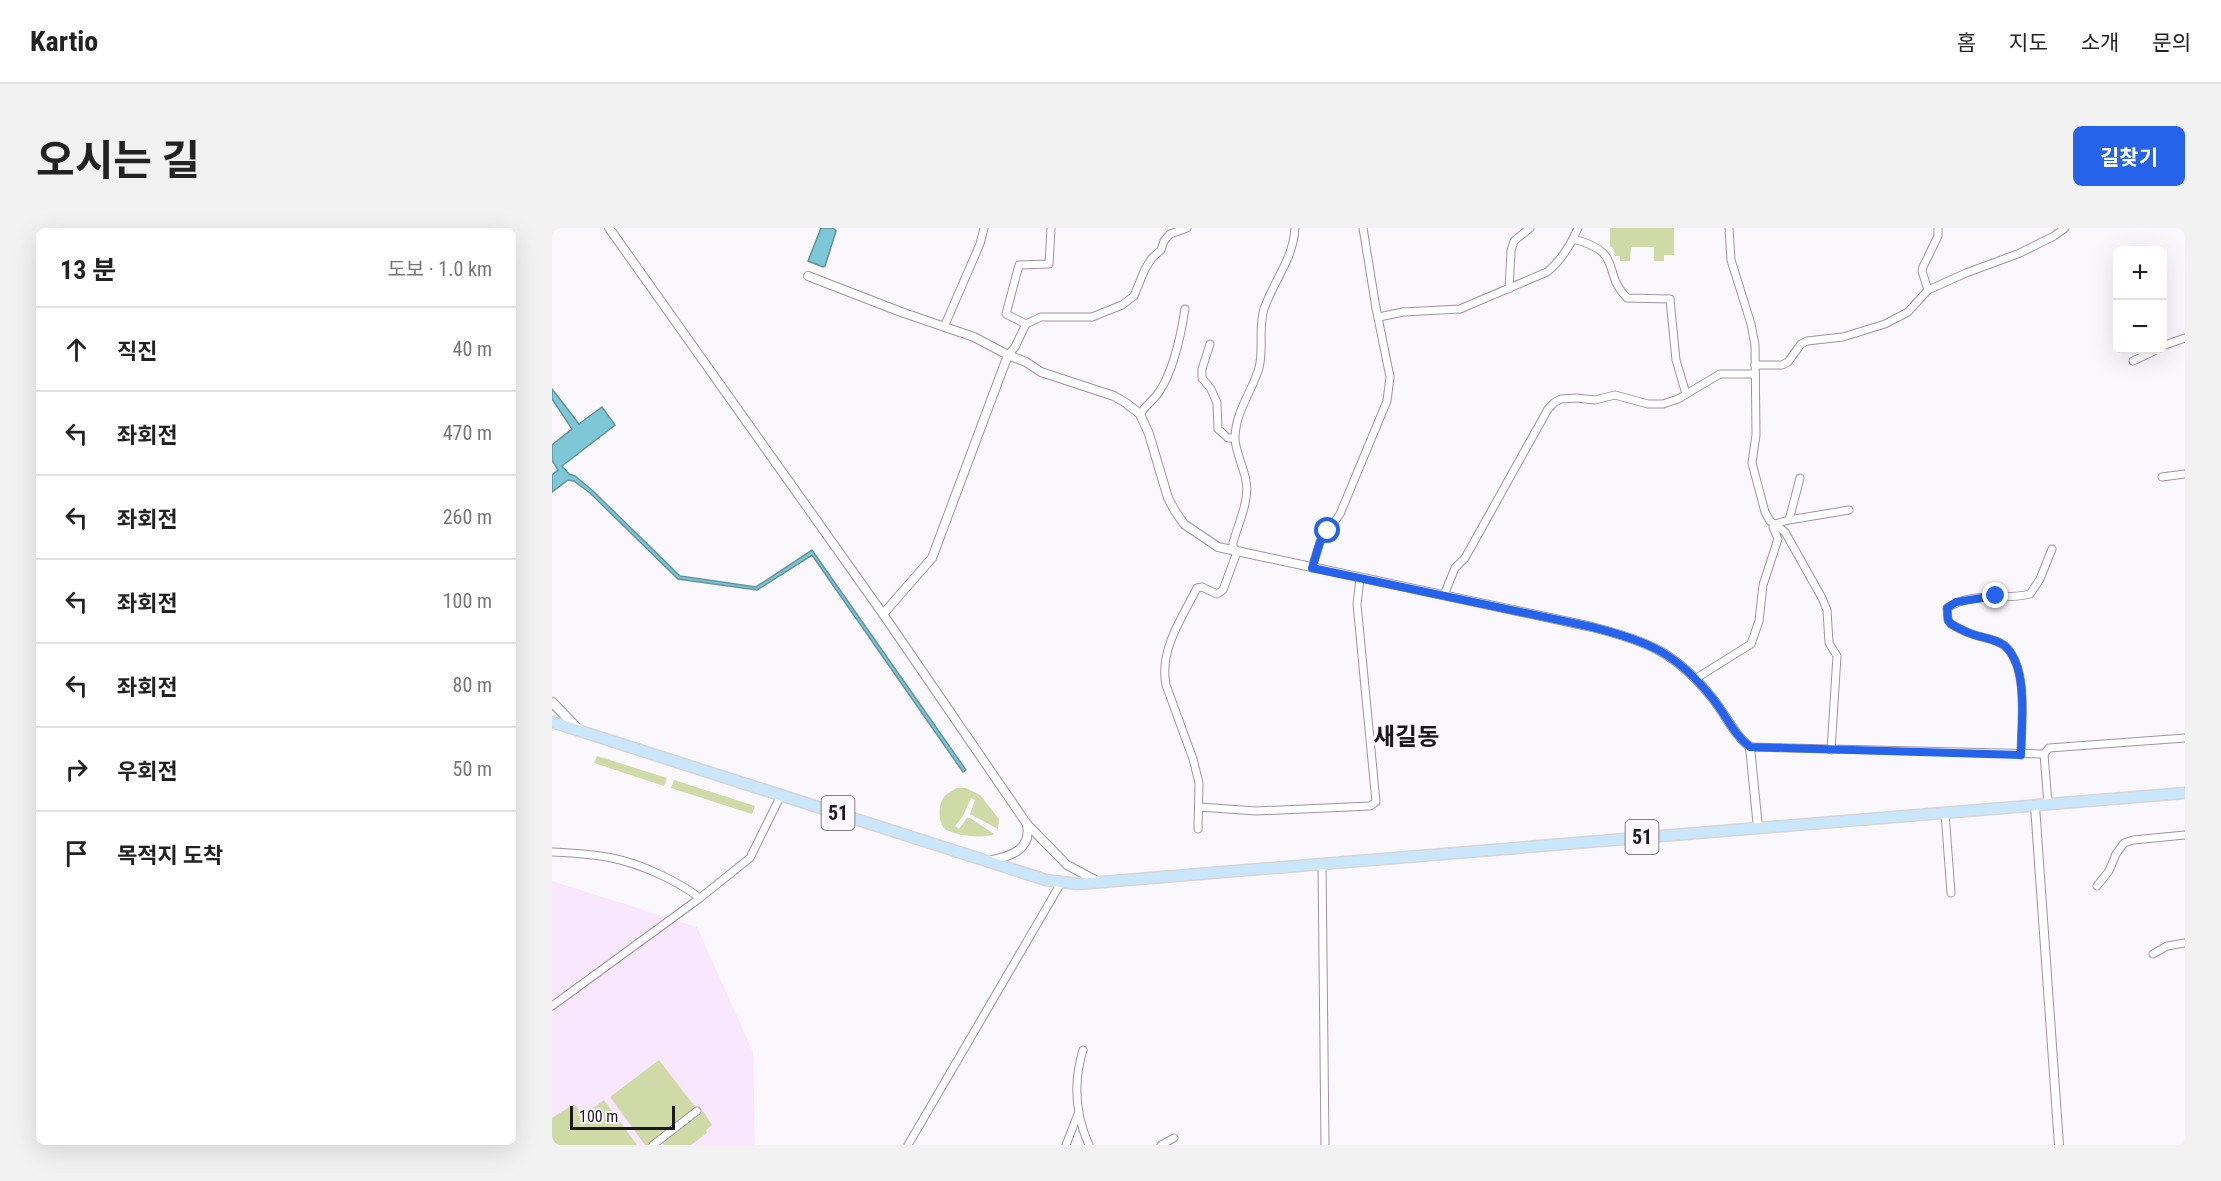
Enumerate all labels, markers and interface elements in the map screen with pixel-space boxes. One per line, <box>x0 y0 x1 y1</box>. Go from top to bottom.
text: Kartio <box>30 25 98 58</box>
text: 홈 <box>1957 31 1976 55</box>
text: 지도 <box>2009 31 2048 55</box>
text: 소개 <box>2081 31 2119 55</box>
text: 문의 <box>2152 31 2191 55</box>
button: 길찾기 <box>2073 126 2185 186</box>
text: 오시는 길 <box>36 136 200 185</box>
map controls <box>2113 246 2167 354</box>
button: + <box>2113 246 2167 300</box>
text: 13 분 <box>60 255 116 285</box>
text: 도보 · 1.0 km <box>387 257 492 281</box>
button: − <box>2113 300 2167 354</box>
icon: ahead <box>60 333 93 366</box>
text: 40 m <box>453 337 492 361</box>
text: 직진 <box>117 339 157 364</box>
icon: left <box>60 417 93 450</box>
text: 470 m <box>443 421 492 445</box>
text: 좌회전 <box>117 423 178 448</box>
icon: left <box>60 501 93 534</box>
text: 260 m <box>443 505 492 529</box>
text: 좌회전 <box>117 507 178 532</box>
route start <box>1314 517 1340 543</box>
route end <box>1982 582 2008 608</box>
icon: left <box>60 585 93 618</box>
text: 100 m <box>443 589 492 613</box>
text: 좌회전 <box>117 591 178 616</box>
icon: left <box>60 669 93 702</box>
text: 80 m <box>453 673 492 697</box>
text: 좌회전 <box>117 675 178 700</box>
district label: 새길동 <box>1373 723 1439 751</box>
icon: right <box>60 753 93 786</box>
text: 50 m <box>453 757 492 781</box>
text: 우회전 <box>117 759 178 784</box>
road number: 51 <box>822 796 854 830</box>
road number: 51 <box>1626 820 1658 854</box>
icon: arrive <box>60 837 93 870</box>
text: 목적지 도착 <box>117 843 223 868</box>
scale bar <box>570 1103 675 1130</box>
text: 100 m <box>579 1107 618 1126</box>

